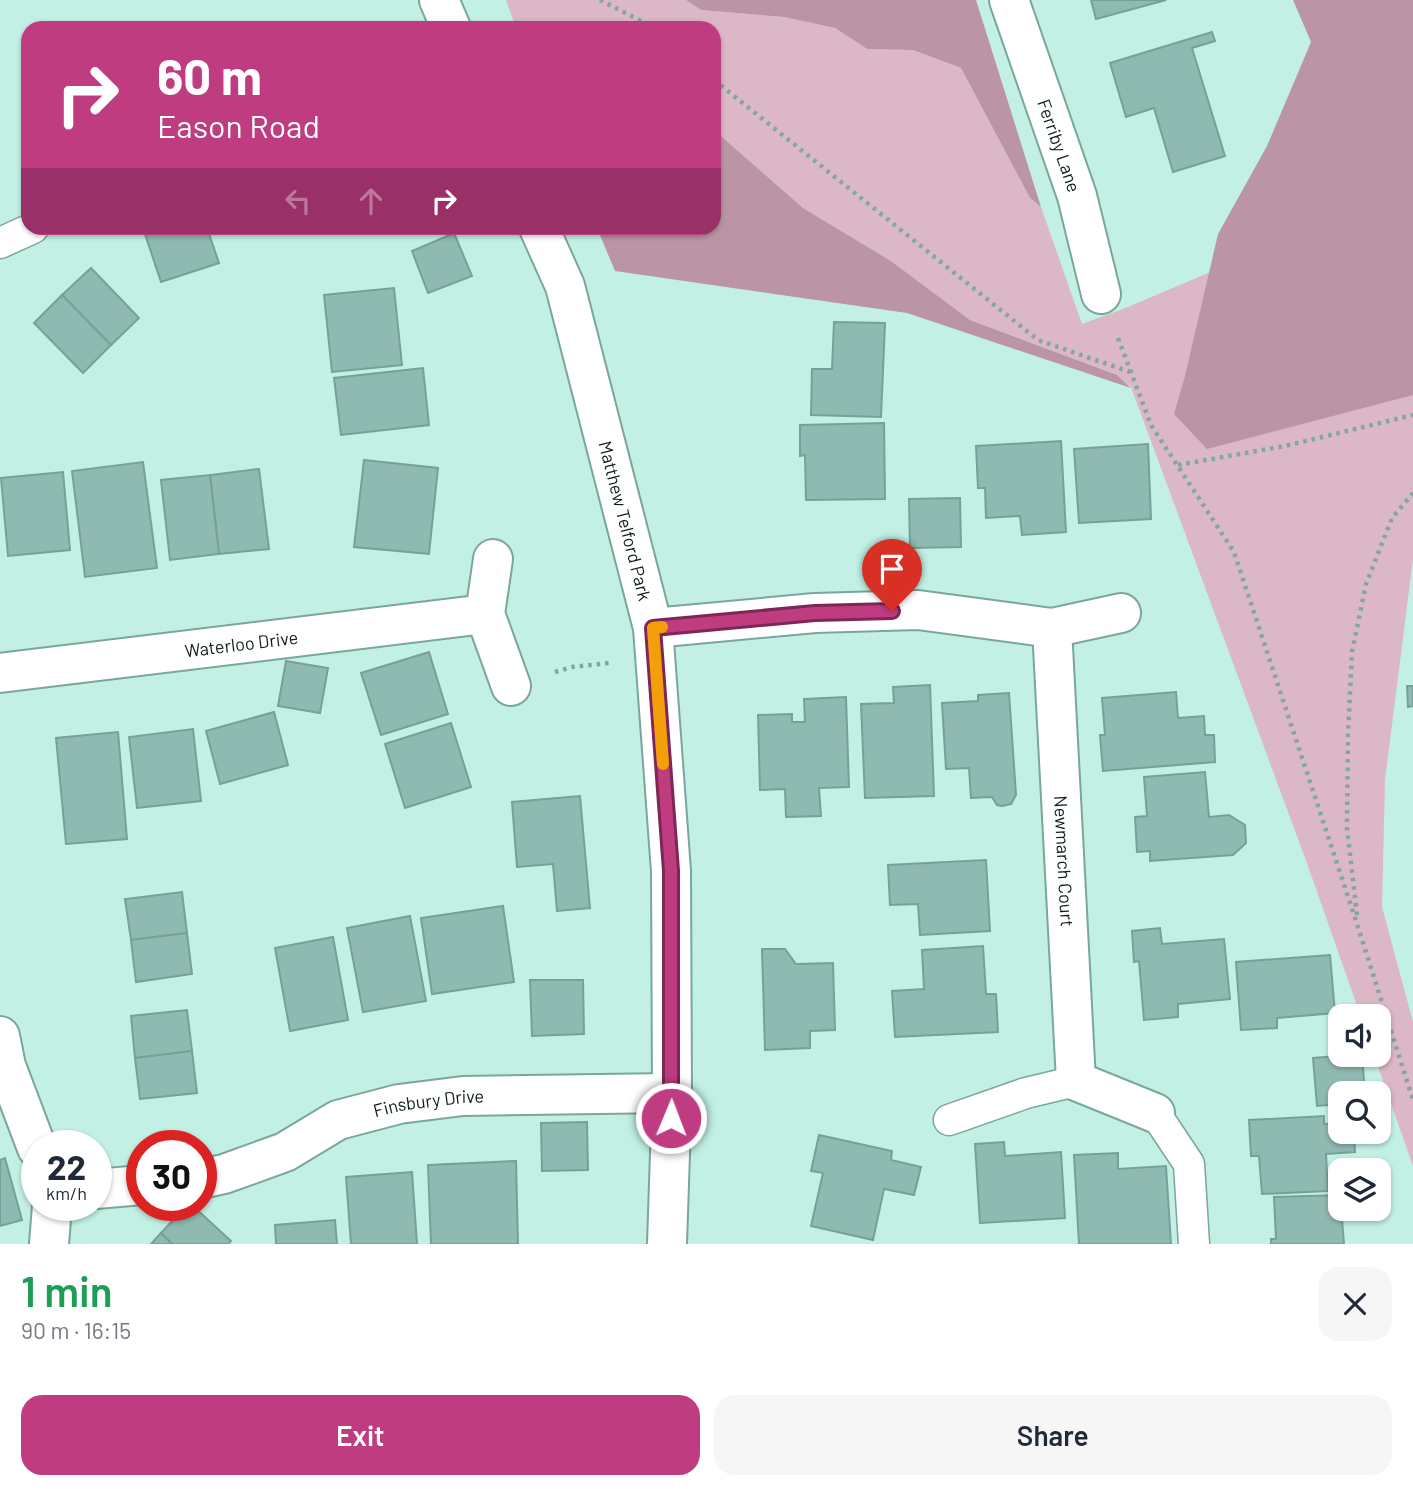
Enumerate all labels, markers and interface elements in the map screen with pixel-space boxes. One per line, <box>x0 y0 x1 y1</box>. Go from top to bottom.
text: 60 m <box>157 46 262 105</box>
icon: right <box>42 49 133 140</box>
street label: Ferriby Lane <box>1033 96 1086 195</box>
text: Eason Road <box>157 106 320 144</box>
icon: left <box>279 182 317 220</box>
icon: ahead <box>352 182 390 220</box>
icon: right <box>425 182 463 220</box>
street label: Matthew Telford Park <box>594 439 657 603</box>
pin <box>862 539 922 611</box>
icon: arrive <box>873 550 911 588</box>
street label: Waterloo Drive <box>183 626 299 661</box>
street label: Newmarch Court <box>1050 795 1079 927</box>
map controls <box>1328 1004 1391 1221</box>
button: sound <box>1328 1004 1391 1067</box>
position arrow <box>634 1081 708 1155</box>
button: search <box>1328 1081 1391 1144</box>
street label: Finsbury Drive <box>371 1085 484 1121</box>
speed limit sign: 30 <box>126 1130 217 1221</box>
text: 22 <box>47 1145 86 1187</box>
button: layers <box>1328 1158 1391 1221</box>
text: km/h <box>46 1182 87 1204</box>
text: 1 min <box>21 1265 113 1315</box>
button: close <box>1318 1267 1392 1341</box>
text: 90 m · 16:15 <box>21 1316 131 1344</box>
button: Exit <box>21 1395 700 1475</box>
button: Share <box>714 1395 1392 1475</box>

